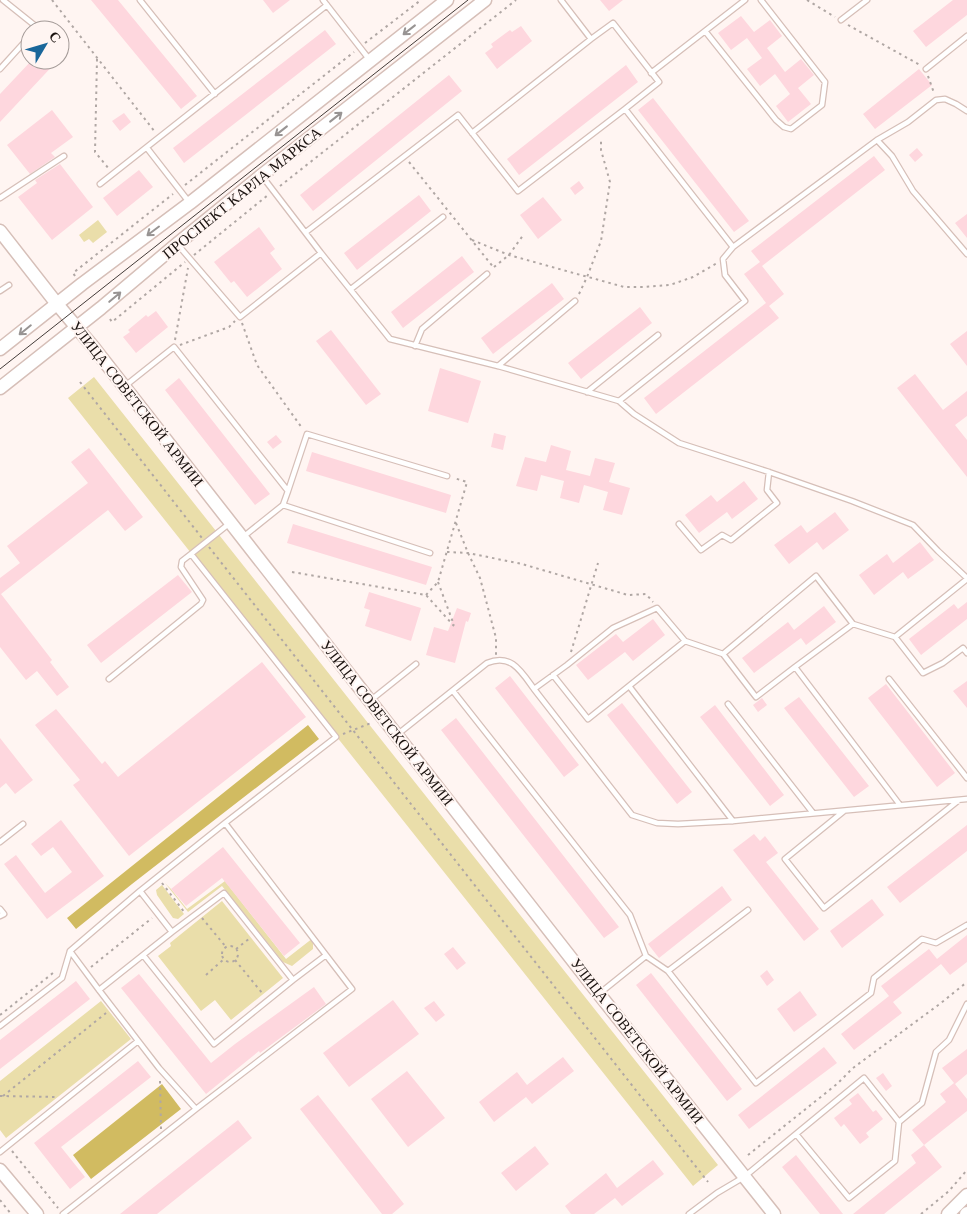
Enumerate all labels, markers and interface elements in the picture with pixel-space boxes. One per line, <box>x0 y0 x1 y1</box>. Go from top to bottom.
north arrow <box>20 20 70 70</box>
one-way arrow <box>402 25 416 35</box>
text: С <box>45 27 65 47</box>
one-way arrow <box>329 112 342 123</box>
street label: ПРОСПЕКТ КАРЛА МАРКСА <box>158 122 325 263</box>
one-way arrow <box>275 125 288 136</box>
one-way arrow <box>147 225 160 236</box>
one-way arrow <box>108 291 121 303</box>
street label: УЛИЦА СОВЕТСКОЙ АРМИИ <box>67 317 208 490</box>
one-way arrow <box>18 324 31 335</box>
street label: УЛИЦА СОВЕТСКОЙ АРМИИ <box>317 636 458 809</box>
street label: УЛИЦА СОВЕТСКОЙ АРМИИ <box>567 954 708 1127</box>

